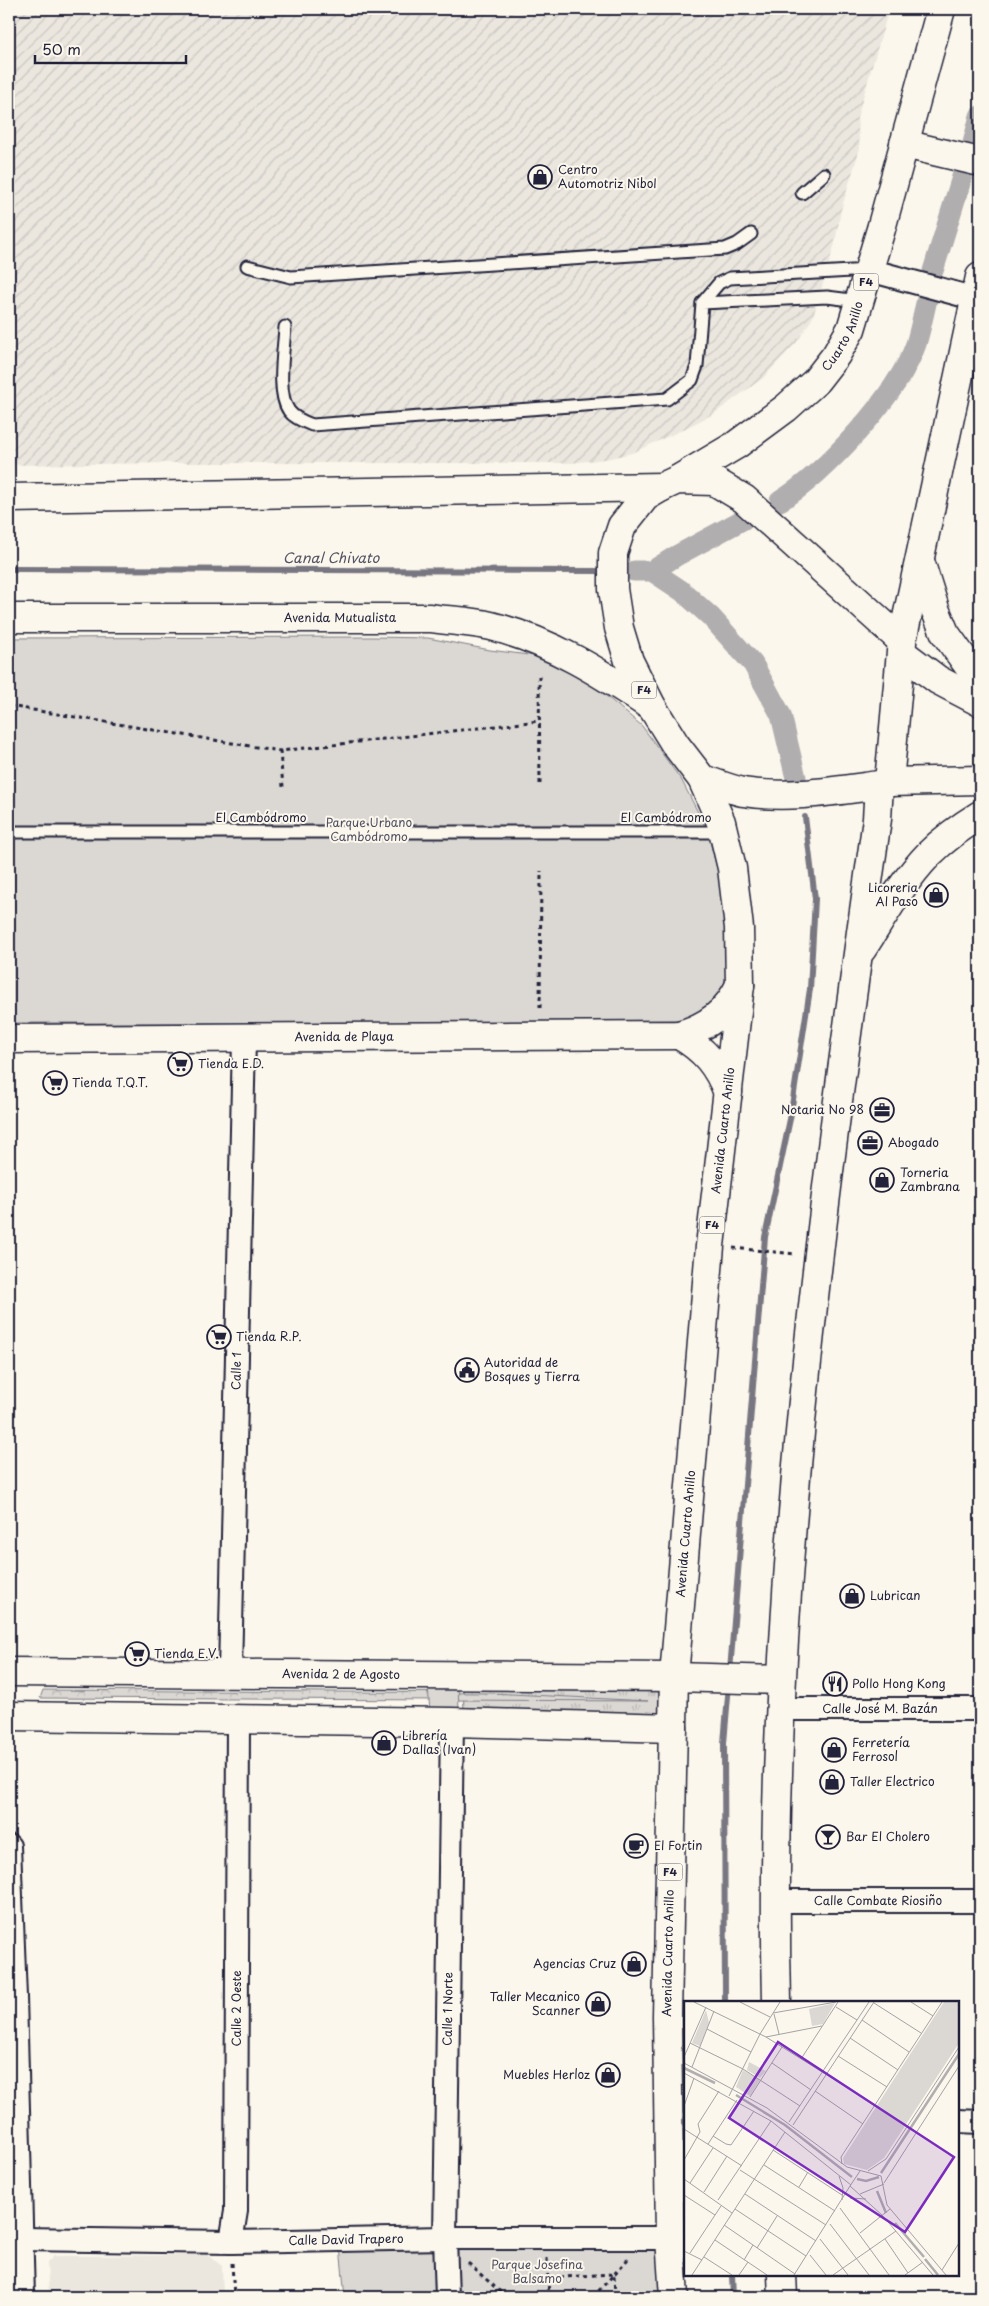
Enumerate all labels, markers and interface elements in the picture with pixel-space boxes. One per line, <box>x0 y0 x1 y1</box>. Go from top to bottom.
scale bar <box>35 32 186 64</box>
text: 50 m <box>42 37 81 60</box>
place label: Centro Automotriz Nibol <box>558 160 657 192</box>
shop icon: Centro Automotriz Nibol <box>527 164 553 190</box>
road number: F4 <box>854 274 878 290</box>
street label: Cuarto Anillo <box>817 299 867 374</box>
water label: Canal Chivato <box>283 547 380 568</box>
street label: Avenida Mutualista <box>284 608 397 626</box>
road number: F4 <box>632 682 656 698</box>
street label: El Cambódromo <box>215 808 307 826</box>
street label: El Cambódromo <box>620 808 712 826</box>
park label: Parque Urbano Cambódromo <box>326 813 413 845</box>
place label: Licoreria Al Paso <box>868 878 918 910</box>
shop icon: Licoreria Al Paso <box>923 882 949 908</box>
street label: Avenida de Playa <box>294 1027 394 1045</box>
supermarket icon: Tienda E.D. <box>167 1051 193 1077</box>
place label: Tienda E.D. <box>198 1054 264 1072</box>
street label: Avenida Cuarto Anillo <box>706 1066 739 1195</box>
supermarket icon: Tienda T.Q.T. <box>42 1070 68 1096</box>
place label: Tienda T.Q.T. <box>72 1073 148 1091</box>
office icon: Notaria No 98 <box>869 1097 895 1123</box>
place label: Notaria No 98 <box>781 1100 864 1118</box>
office icon: Abogado <box>857 1130 883 1156</box>
place label: Abogado <box>888 1133 939 1151</box>
place label: Torneria Zambrana <box>900 1163 960 1195</box>
shop icon: Torneria Zambrana <box>869 1167 895 1193</box>
road number: F4 <box>700 1216 724 1234</box>
supermarket icon: Tienda R.P. <box>206 1324 232 1350</box>
place label: Tienda R.P. <box>236 1327 302 1345</box>
street label: Calle 1 <box>226 1352 245 1390</box>
place label: Autoridad de Bosques y Tierra <box>484 1353 580 1385</box>
public building icon: Autoridad de Bosques y Tierra <box>454 1357 480 1383</box>
street label: Avenida Cuarto Anillo <box>671 1469 699 1598</box>
shop icon: Lubrican <box>839 1583 865 1609</box>
place label: Lubrican <box>870 1586 921 1604</box>
supermarket icon: Tienda E.V. <box>124 1641 150 1667</box>
place label: Tienda E.V. <box>154 1644 219 1662</box>
street label: Avenida 2 de Agosto <box>282 1664 400 1683</box>
restaurant icon: Pollo Hong Kong <box>822 1671 848 1697</box>
place label: Pollo Hong Kong <box>852 1674 946 1692</box>
street label: Calle José M. Bazán <box>822 1699 938 1717</box>
place label: Librería Dallas (Ivan) <box>402 1726 476 1758</box>
shop icon: Librería Dallas (Ivan) <box>371 1730 397 1756</box>
place label: Ferretería Ferrosol <box>852 1733 910 1765</box>
shop icon: Ferretería Ferrosol <box>821 1737 847 1763</box>
shop icon: Taller Electrico <box>819 1769 845 1795</box>
place label: Taller Electrico <box>850 1772 935 1790</box>
bar icon: Bar El Cholero <box>815 1824 841 1850</box>
place label: Bar El Cholero <box>846 1827 930 1845</box>
cafe icon: El Fortin <box>623 1833 649 1859</box>
place label: El Fortin <box>654 1836 702 1854</box>
road number: F4 <box>658 1864 682 1880</box>
street label: Avenida Cuarto Anillo <box>657 1889 678 2017</box>
street label: Calle Combate Riosiño <box>814 1891 942 1909</box>
shop icon: Agencias Cruz <box>621 1951 647 1977</box>
place label: Agencias Cruz <box>533 1954 616 1972</box>
street label: Calle 2 Oeste <box>227 1970 245 2046</box>
street label: Calle 1 Norte <box>438 1972 457 2046</box>
place label: Taller Mecanico Scanner <box>490 1987 580 2019</box>
shop icon: Taller Mecanico Scanner <box>585 1991 611 2017</box>
inset map <box>684 2001 959 2276</box>
shop icon: Muebles Herloz <box>595 2062 621 2088</box>
place label: Muebles Herloz <box>503 2065 590 2083</box>
street label: Calle David Trapero <box>288 2229 404 2249</box>
park label: Parque Josefina Balsamo <box>491 2255 583 2287</box>

